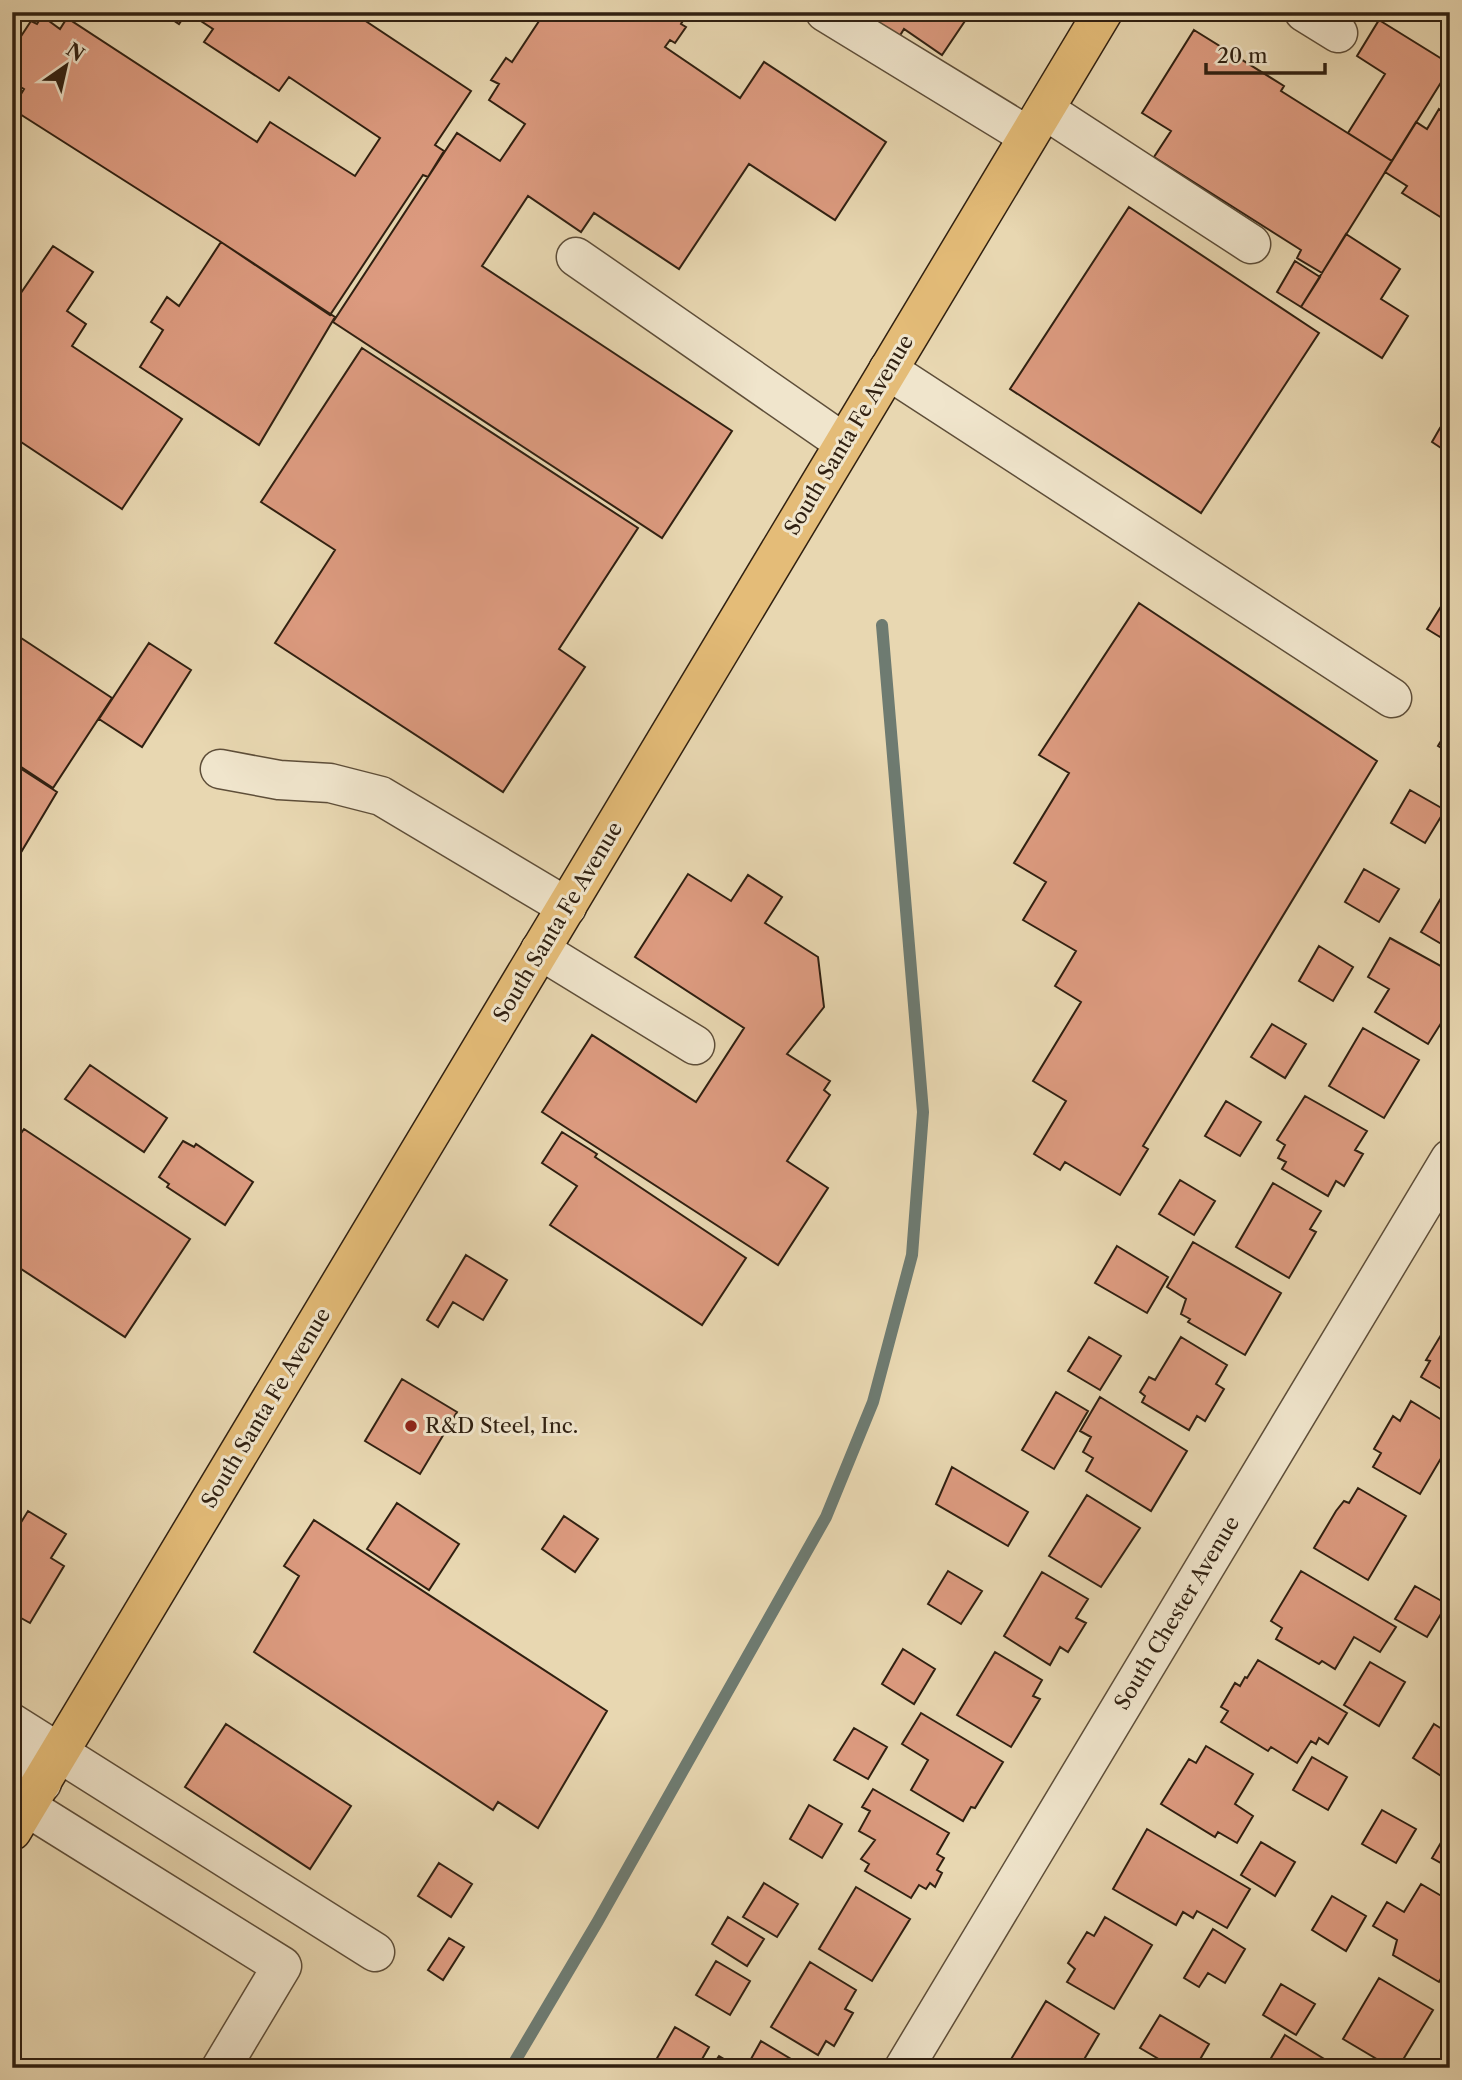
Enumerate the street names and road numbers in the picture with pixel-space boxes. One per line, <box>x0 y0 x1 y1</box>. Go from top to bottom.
street label: South Santa Fe Avenue <box>779 330 918 539</box>
street label: South Santa Fe Avenue <box>488 817 627 1026</box>
street label: South Santa Fe Avenue <box>196 1303 335 1512</box>
street label: South Chester Avenue <box>1109 1511 1244 1714</box>

